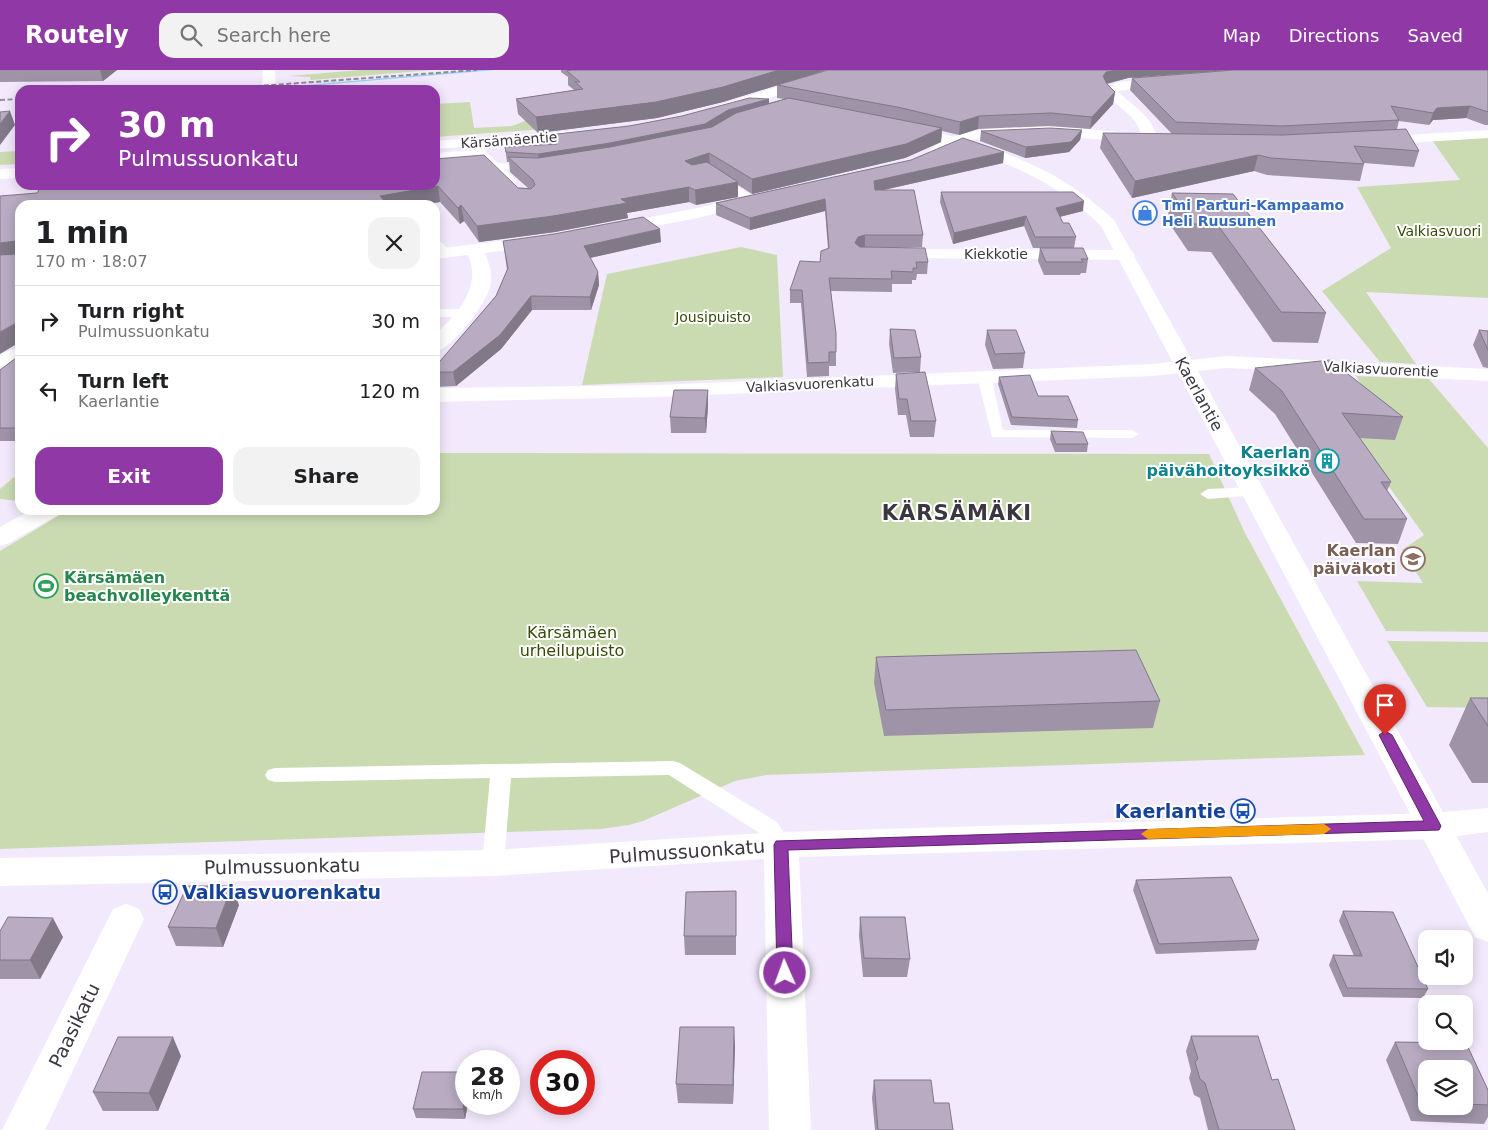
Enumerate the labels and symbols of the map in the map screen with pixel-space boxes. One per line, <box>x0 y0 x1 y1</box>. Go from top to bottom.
street label: Kärsämäentie <box>460 129 558 151</box>
place label: Tmi Parturi-Kampaamo Heli Ruusunen <box>1162 197 1345 229</box>
shop icon: Tmi Parturi-Kampaamo Heli Ruusunen <box>1132 200 1158 226</box>
park label: Valkiasvuori <box>1397 223 1481 239</box>
street label: Kiekkotie <box>964 246 1028 262</box>
park label: Jousipuisto <box>674 309 751 325</box>
street label: Kaerlantie <box>1171 354 1227 434</box>
street label: Valkiasvuorentie <box>1323 358 1439 380</box>
street label: Valkiasvuorenkatu <box>746 373 874 395</box>
place label: Kaerlan päivähoitoyksikkö <box>1147 443 1310 480</box>
building icon: Kaerlan päivähoitoyksikkö <box>1314 448 1340 474</box>
district label: KÄRSÄMÄKI <box>882 500 1032 525</box>
place label: Kaerlan päiväkoti <box>1313 541 1396 578</box>
school or university icon: Kaerlan päiväkoti <box>1400 546 1426 572</box>
place label: Kärsämäen beachvolleykenttä <box>64 568 230 605</box>
sports icon: Kärsämäen beachvolleykenttä <box>33 573 59 599</box>
park label: Kärsämäen urheilupuisto <box>520 623 624 660</box>
pin <box>1364 684 1406 735</box>
bus stop icon: Kaerlantie <box>1230 798 1256 824</box>
place label: Kaerlantie <box>1115 800 1226 822</box>
street label: Pulmussuonkatu <box>608 835 766 867</box>
street label: Pulmussuonkatu <box>204 854 360 878</box>
bus stop icon: Valkiasvuorenkatu <box>152 879 178 905</box>
place label: Valkiasvuorenkatu <box>182 881 381 903</box>
position arrow <box>758 946 810 998</box>
street label: Paasikatu <box>44 979 104 1071</box>
speed limit sign: 30 <box>530 1050 595 1115</box>

